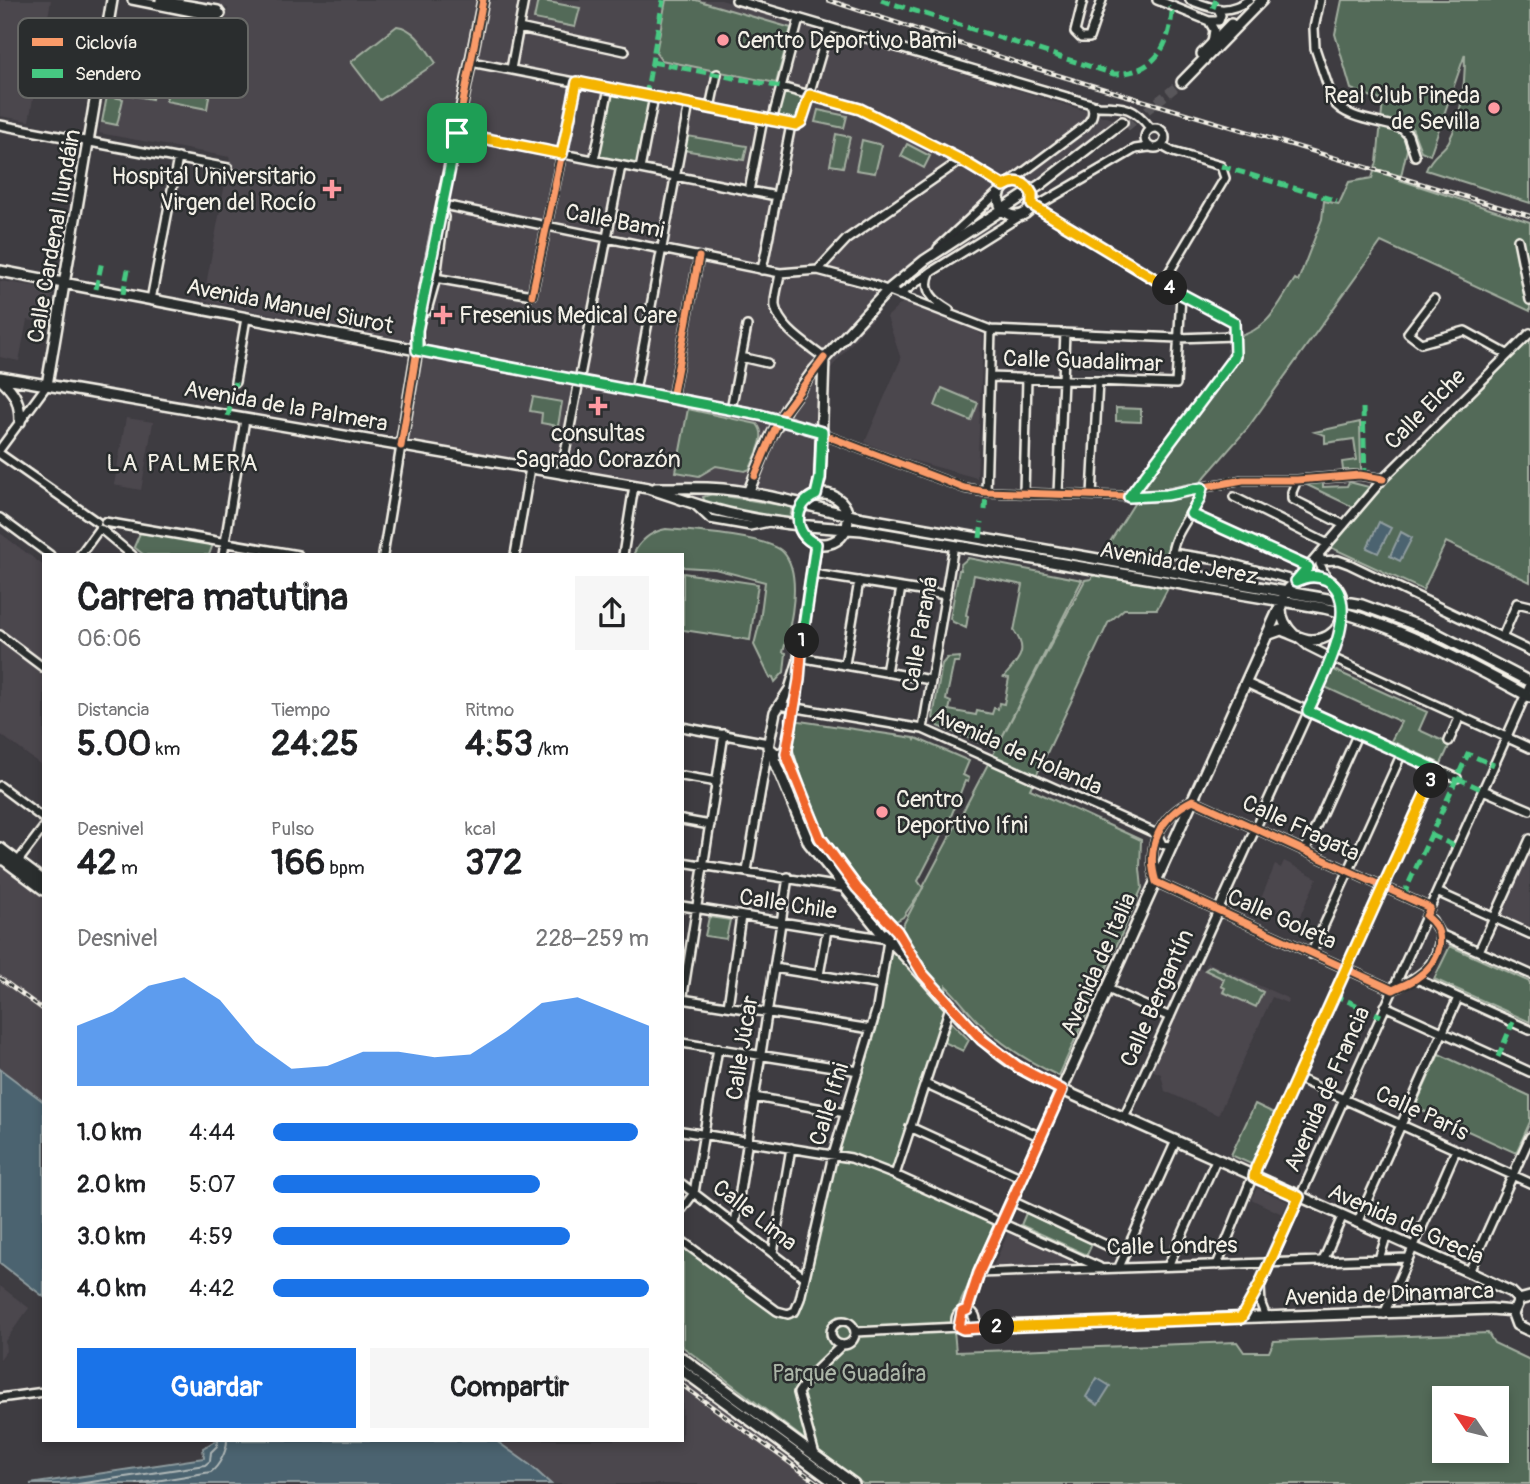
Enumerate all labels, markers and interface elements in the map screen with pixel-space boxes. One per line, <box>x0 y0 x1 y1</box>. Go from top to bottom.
legend <box>18 18 248 98</box>
place label: Centro Deportivo Bami <box>737 26 956 55</box>
text: Ciclovía <box>75 31 137 55</box>
marker: Centro Deportivo Bami <box>715 32 731 48</box>
text: Sendero <box>75 62 141 86</box>
place label: Real Club Pineda de Sevilla <box>1324 81 1480 136</box>
marker: Real Club Pineda de Sevilla <box>1486 100 1502 116</box>
pin <box>427 103 487 163</box>
icon: arrive <box>438 114 476 152</box>
street label: Calle Cardenal Ilundáin <box>21 127 87 345</box>
place label: Hospital Universitario Virgen del Rocío <box>112 162 316 217</box>
marker: Hospital Universitario Virgen del Rocío <box>322 179 342 199</box>
street label: Calle Bami <box>563 197 667 245</box>
pin: 4 <box>1152 270 1188 306</box>
street label: Avenida Manuel Siurot <box>184 272 397 340</box>
text: 4 <box>1164 275 1175 299</box>
place label: Fresenius Medical Care <box>459 301 678 330</box>
marker: Fresenius Medical Care <box>433 305 453 325</box>
street label: Calle Guadalimar <box>1003 344 1163 378</box>
street label: Calle Elche <box>1378 362 1472 456</box>
street label: Avenida de la Palmera <box>182 374 390 438</box>
marker: consultas Sagrado Corazón <box>588 396 608 416</box>
place label: consultas Sagrado Corazón <box>515 419 681 474</box>
district label: LA PALMERA <box>106 449 260 478</box>
street label: Avenida de Jerez <box>1098 535 1260 591</box>
text: Carrera matutina <box>77 574 348 622</box>
street label: Calle Paraná <box>896 574 944 694</box>
button: share <box>575 576 649 650</box>
text: 06:06 <box>77 624 141 653</box>
pin: 1 <box>784 624 820 658</box>
text: 1 <box>798 628 805 652</box>
text: Distancia <box>77 698 149 722</box>
text: Tiempo <box>271 698 330 722</box>
text: Ritmo <box>465 698 514 722</box>
street label: Avenida de Holanda <box>927 700 1107 802</box>
text: 5.00 <box>77 722 151 766</box>
text: 24:25 <box>271 722 359 766</box>
text: 4:53 <box>465 722 533 766</box>
text: km <box>151 737 180 761</box>
text: /km <box>533 737 569 761</box>
pin: 3 <box>1414 764 1448 798</box>
text: 3 <box>1425 768 1436 792</box>
place label: Centro Deportivo Ifni <box>896 785 1028 840</box>
street label: Calle Fragata <box>1238 788 1364 868</box>
marker: Centro Deportivo Ifni <box>874 804 890 820</box>
text: Desnivel <box>77 817 144 841</box>
text: Pulso <box>271 817 314 841</box>
text: kcal <box>465 817 496 841</box>
text: 42 <box>77 841 117 885</box>
text: 166 <box>271 841 325 885</box>
text: 372 <box>465 841 523 885</box>
text: m <box>117 856 138 880</box>
text: bpm <box>325 856 365 880</box>
street label: Calle Chile <box>737 882 839 926</box>
street label: Calle Goleta <box>1223 882 1341 956</box>
street label: Avenida de Italia <box>1054 888 1142 1040</box>
text: Desnivel <box>77 924 158 953</box>
text: 228–259 m <box>536 924 649 953</box>
street label: Calle Bergantín <box>1114 925 1200 1071</box>
street label: Calle Júcar <box>719 994 765 1102</box>
street label: Avenida de Francia <box>1278 1002 1376 1176</box>
street label: Calle Ifni <box>803 1059 855 1149</box>
street label: Calle París <box>1371 1079 1473 1147</box>
text: 1.0 km <box>77 1118 142 1147</box>
text: 4:44 <box>189 1118 235 1147</box>
text: 2.0 km <box>77 1170 146 1199</box>
text: 5:07 <box>189 1170 235 1199</box>
street label: Calle Lima <box>707 1173 803 1257</box>
street label: Avenida de Grecia <box>1324 1177 1488 1271</box>
text: 3.0 km <box>77 1222 146 1251</box>
text: 4:59 <box>189 1222 233 1251</box>
street label: Calle Londres <box>1106 1230 1238 1262</box>
text: 4.0 km <box>77 1274 146 1303</box>
text: 4:42 <box>189 1274 235 1303</box>
street label: Avenida de Dinamarca <box>1283 1276 1495 1312</box>
pin: 2 <box>979 1310 1014 1344</box>
text: 2 <box>991 1314 1002 1338</box>
button: Guardar <box>77 1348 356 1428</box>
button: Compartir <box>370 1348 649 1428</box>
park label: Parque Guadaíra <box>772 1359 926 1388</box>
north arrow <box>1432 1386 1508 1463</box>
map controls <box>1432 1386 1509 1463</box>

